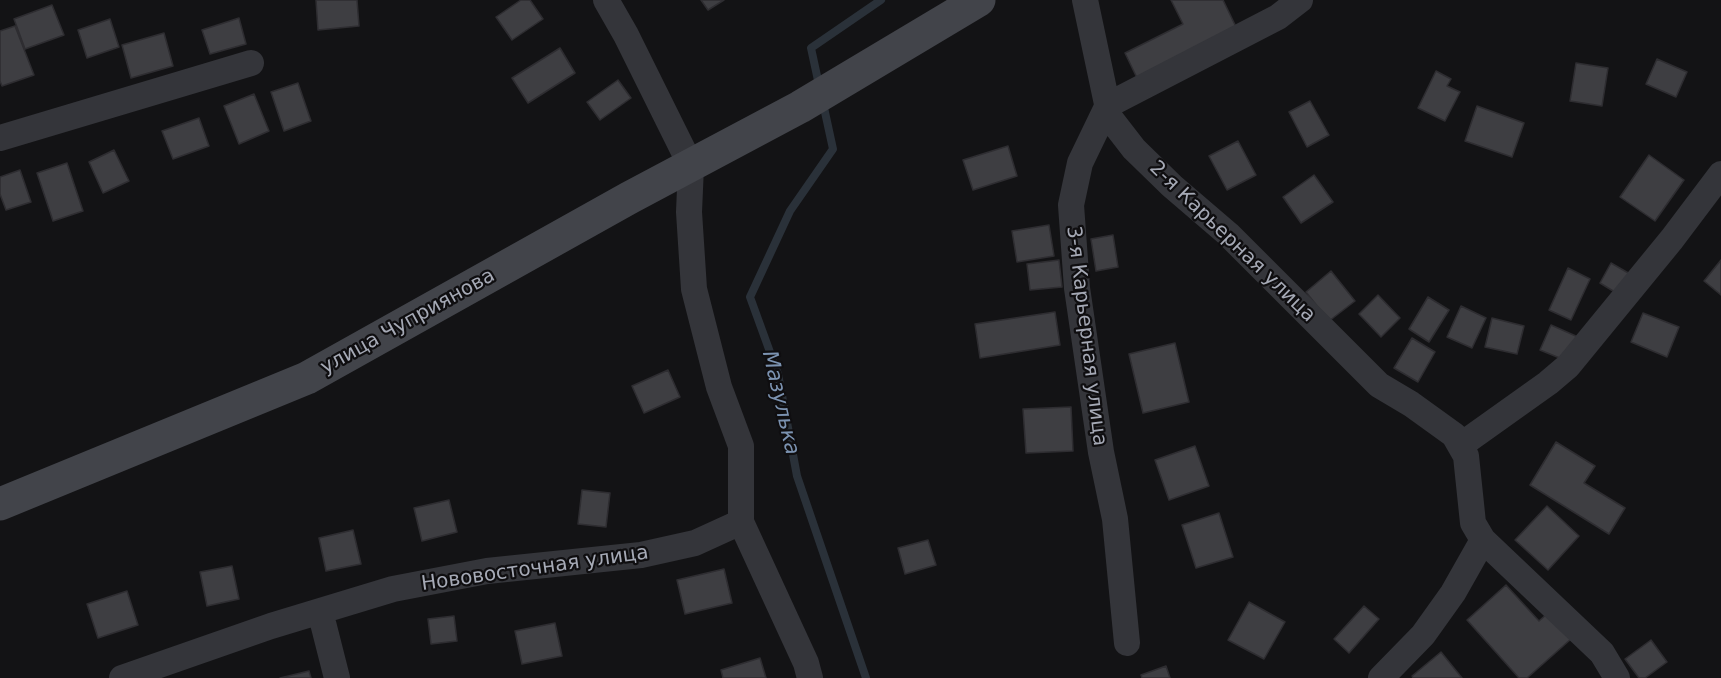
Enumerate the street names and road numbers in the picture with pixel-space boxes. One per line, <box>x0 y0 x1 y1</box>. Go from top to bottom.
street label: 2-я Карьерная улица <box>1144 156 1320 328</box>
street label: 3-я Карьерная улица <box>1061 225 1111 447</box>
street label: улица Чуприянова <box>317 264 499 380</box>
street label: Нововосточная улица <box>420 541 650 597</box>

